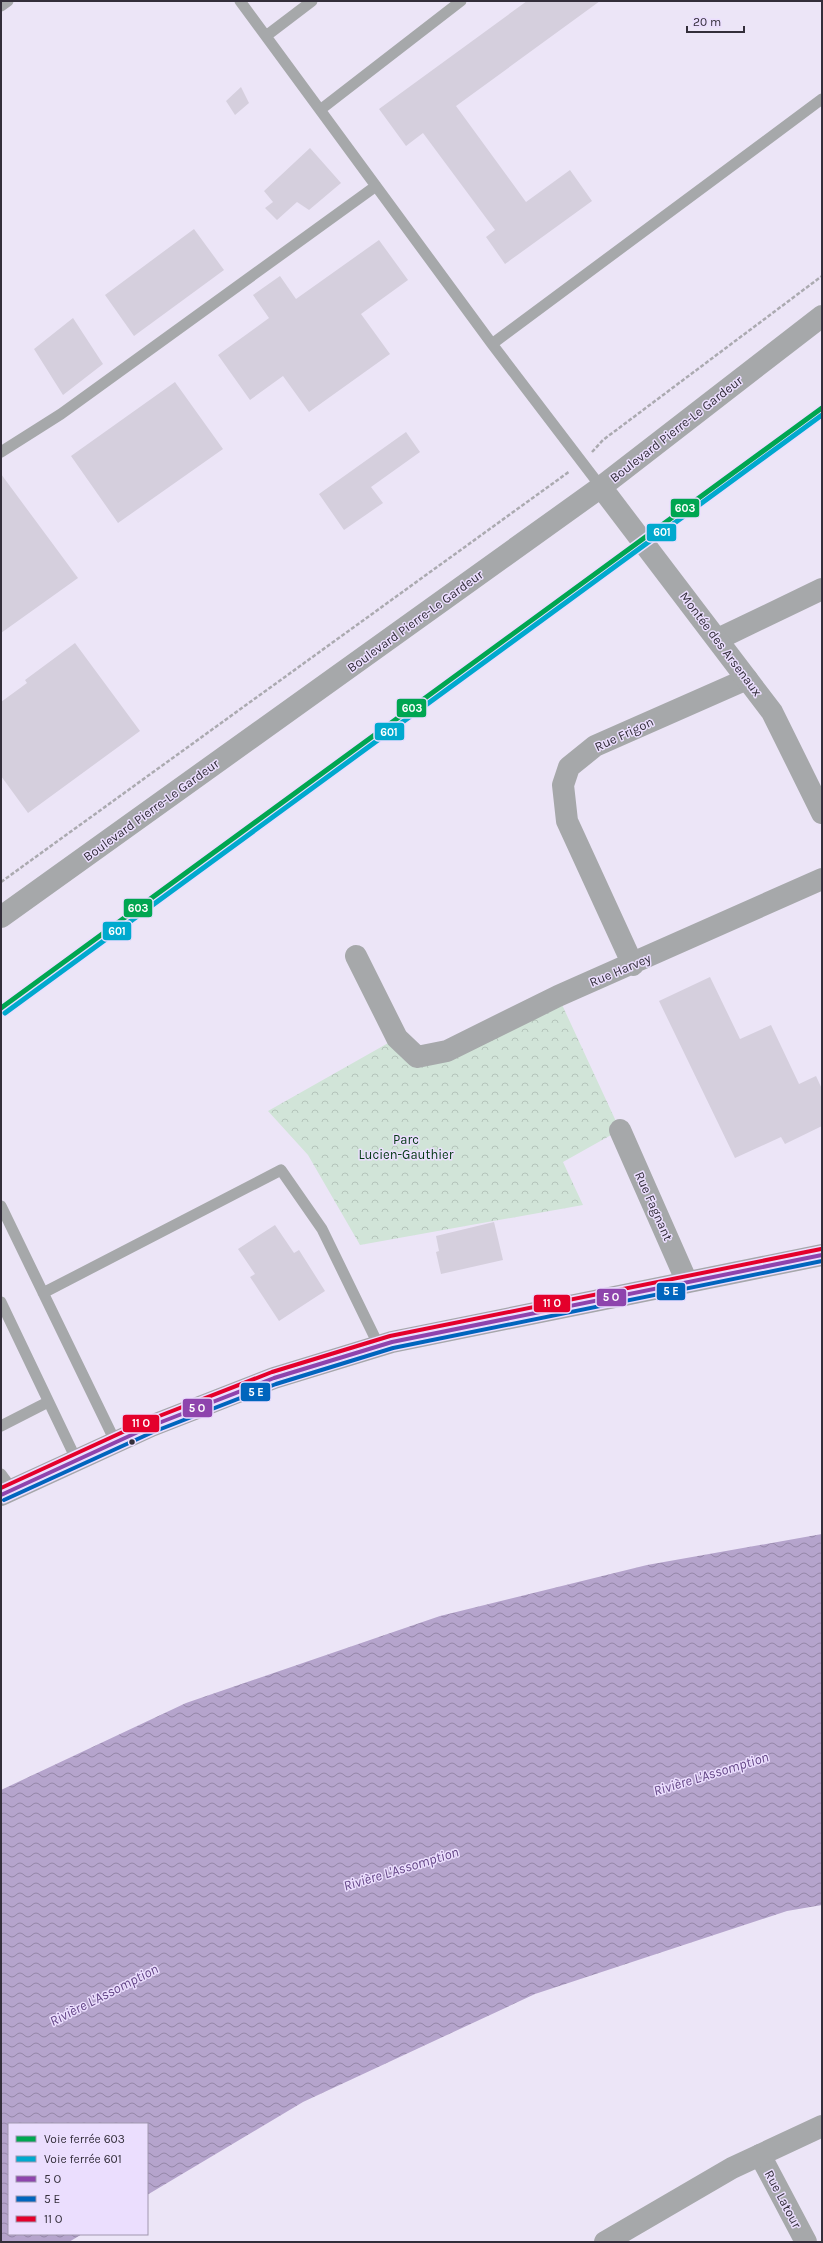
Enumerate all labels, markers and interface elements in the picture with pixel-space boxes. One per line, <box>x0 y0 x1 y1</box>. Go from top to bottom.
scale bar <box>687 8 744 34</box>
text: 20 m <box>693 15 721 29</box>
street label: Boulevard Pierre-Le Gardeur <box>607 372 745 485</box>
line badge: 603 <box>670 498 700 518</box>
text: 603 <box>675 502 695 515</box>
line badge: 601 <box>646 523 677 542</box>
text: 601 <box>653 526 671 539</box>
street label: Boulevard Pierre-Le Gardeur <box>344 567 486 675</box>
street label: Montée des Arsenaux <box>677 589 765 699</box>
line badge: 603 <box>396 698 427 718</box>
text: 603 <box>402 702 422 715</box>
street label: Rue Frigon <box>592 714 656 754</box>
line badge: 601 <box>374 722 405 741</box>
text: 601 <box>380 726 398 739</box>
street label: Boulevard Pierre-Le Gardeur <box>80 756 222 864</box>
line badge: 603 <box>123 898 153 918</box>
text: 603 <box>128 902 148 915</box>
line badge: 601 <box>102 921 132 941</box>
text: 601 <box>108 925 126 938</box>
street label: Rue Harvey <box>587 950 653 990</box>
park label: Parc Lucien-Gauthier <box>359 1132 454 1162</box>
street label: Rue Fagnant <box>632 1169 676 1243</box>
line badge: 5 E <box>656 1282 686 1301</box>
text: 5 E <box>663 1285 679 1298</box>
line badge: 5 O <box>596 1288 627 1307</box>
text: 5 O <box>603 1291 619 1304</box>
line badge: 11 O <box>533 1294 571 1313</box>
text: 11 O <box>543 1297 561 1310</box>
line badge: 5 E <box>240 1382 271 1402</box>
text: 5 E <box>248 1386 264 1399</box>
line badge: 5 O <box>182 1398 213 1418</box>
text: 5 O <box>189 1402 205 1415</box>
line badge: 11 O <box>122 1414 160 1433</box>
text: 11 O <box>132 1417 150 1430</box>
unlabelled marker <box>127 1437 137 1447</box>
water label: Rivière L'Assomption <box>651 1748 771 1800</box>
water label: Rivière L'Assomption <box>341 1843 461 1895</box>
water label: Rivière L'Assomption <box>47 1960 161 2030</box>
legend <box>8 2123 148 2235</box>
text: Voie ferrée 603 <box>44 2132 125 2146</box>
text: Voie ferrée 601 <box>44 2152 122 2166</box>
street label: Rue Latour <box>761 2167 805 2231</box>
text: 5 O <box>44 2172 62 2186</box>
text: 5 E <box>44 2192 60 2206</box>
text: 11 O <box>44 2212 63 2226</box>

